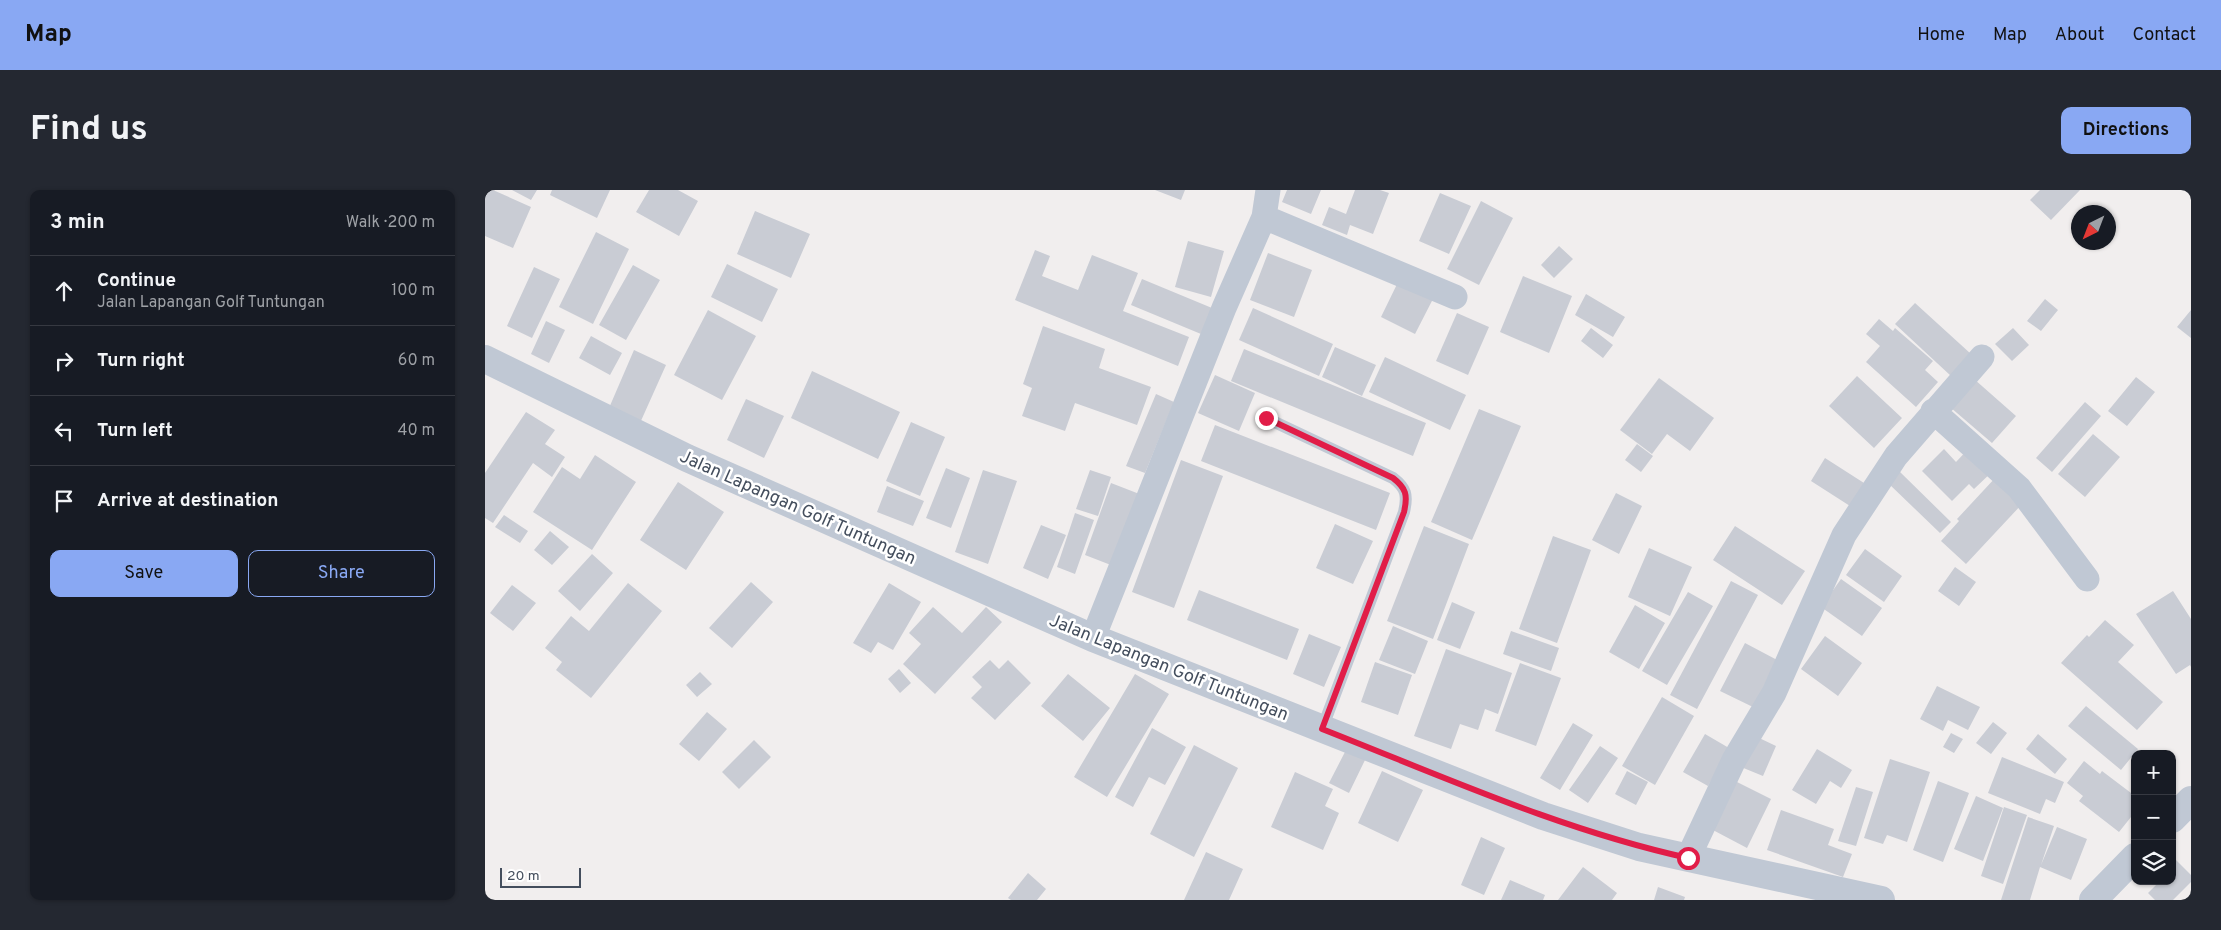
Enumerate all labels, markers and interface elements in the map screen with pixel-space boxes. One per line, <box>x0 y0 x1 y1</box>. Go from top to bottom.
text: Map <box>25 20 72 50</box>
text: Home <box>1917 24 1965 47</box>
text: Map <box>1993 24 2027 47</box>
text: About <box>2055 24 2104 47</box>
text: Contact <box>2132 24 2196 47</box>
button: Directions <box>2061 107 2191 154</box>
text: Find us <box>30 108 148 152</box>
north arrow <box>2071 205 2116 250</box>
text: 3 min <box>50 209 105 236</box>
text: Walk · 200 m <box>346 213 435 233</box>
text: Continue <box>97 269 176 293</box>
icon: ahead <box>50 277 78 305</box>
text: 100 m <box>391 281 435 301</box>
text: Jalan Lapangan Golf Tuntungan <box>97 293 325 313</box>
icon: right <box>50 347 78 375</box>
text: Turn right <box>97 349 185 373</box>
text: 60 m <box>398 351 435 371</box>
route end <box>1255 407 1278 430</box>
icon: left <box>50 417 78 445</box>
text: Turn left <box>97 419 173 443</box>
text: 40 m <box>397 421 435 441</box>
street label: Jalan Lapangan Golf Tuntungan <box>676 446 919 571</box>
icon: arrive <box>50 487 78 515</box>
text: Arrive at destination <box>97 489 278 513</box>
button: Save <box>50 550 238 597</box>
button: Share <box>248 550 435 597</box>
street label: Jalan Lapangan Golf Tuntungan <box>1045 610 1292 727</box>
map controls <box>2131 750 2176 885</box>
button: + <box>2131 750 2176 795</box>
button: − <box>2131 795 2176 840</box>
button: layers <box>2131 840 2176 885</box>
route start <box>1677 847 1700 870</box>
scale bar <box>500 865 581 888</box>
text: 20 m <box>507 868 540 885</box>

